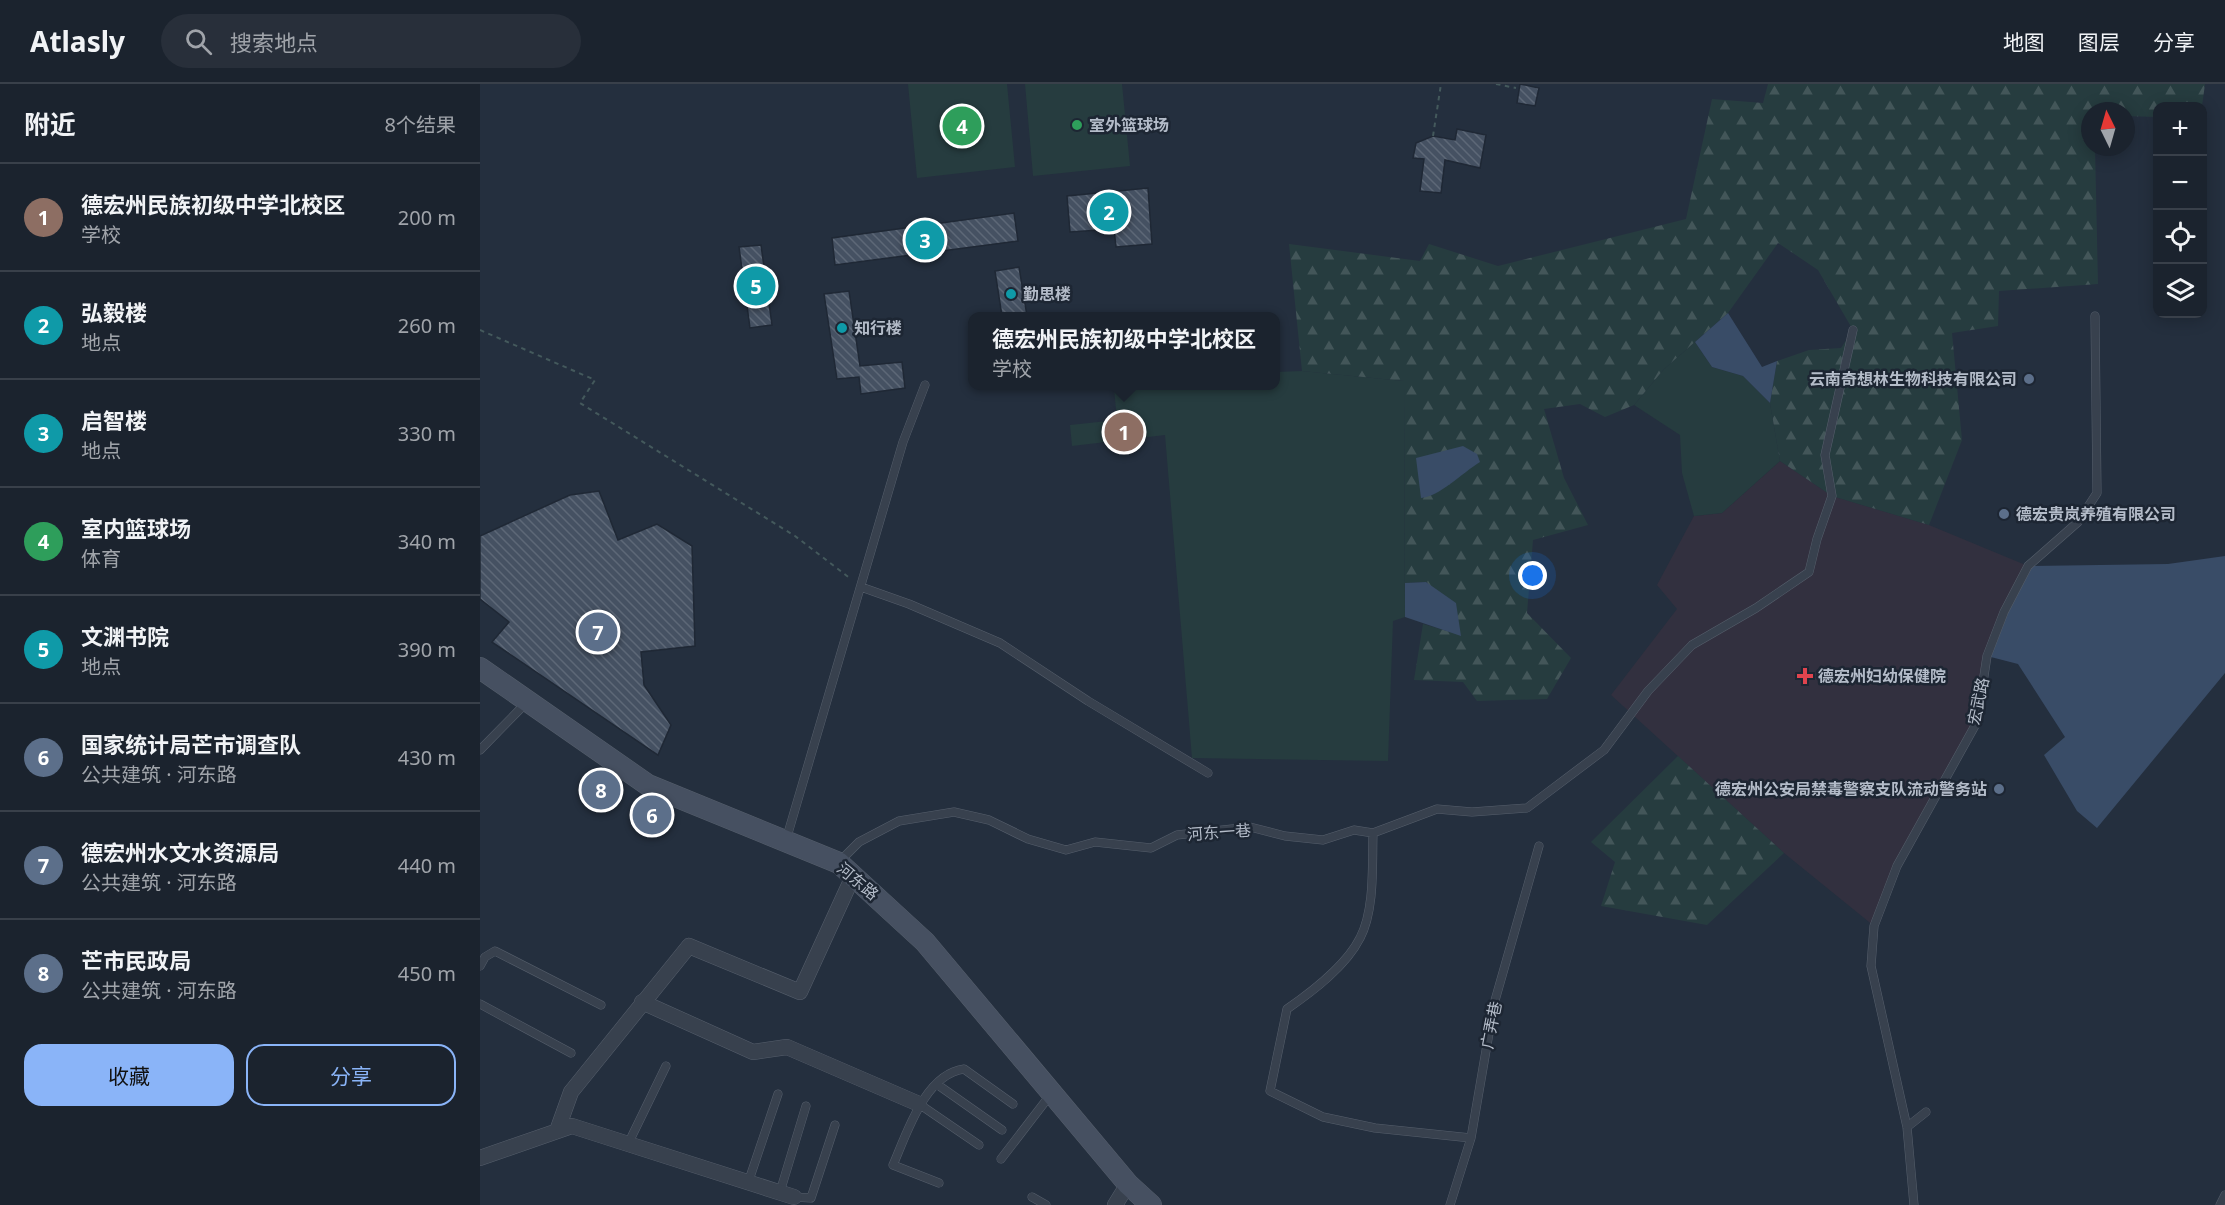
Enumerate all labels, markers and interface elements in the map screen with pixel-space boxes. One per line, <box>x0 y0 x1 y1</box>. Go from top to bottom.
search box <box>161 14 581 68</box>
text: Atlasly <box>30 22 125 60</box>
icon: search <box>182 25 215 58</box>
text: 搜索地点 <box>230 27 318 57</box>
text: 地图 <box>2003 28 2045 56</box>
text: 图层 <box>2078 28 2120 56</box>
text: 分享 <box>2153 28 2195 56</box>
north arrow <box>2081 102 2135 156</box>
map controls <box>2153 102 2207 318</box>
button: + <box>2153 102 2207 156</box>
pin: 4 <box>942 104 982 148</box>
text: 附近 <box>24 106 76 142</box>
text: 8个结果 <box>385 111 456 138</box>
place label: 室外篮球场 <box>1089 114 1169 136</box>
marker: 室外篮球场 <box>1070 118 1084 132</box>
button: − <box>2153 156 2207 210</box>
text: 德宏州民族初级中学北校区 <box>81 189 345 219</box>
pin: 2 <box>1090 190 1128 234</box>
text: 1 <box>38 204 49 231</box>
text: 200 m <box>398 204 456 231</box>
button: locate <box>2153 210 2207 264</box>
pin: 3 <box>906 218 944 262</box>
text: 学校 <box>81 221 121 248</box>
pin: 5 <box>736 264 776 308</box>
button: layers <box>2153 264 2207 318</box>
place label: 勤思楼 <box>1023 283 1071 305</box>
marker: 勤思楼 <box>1004 287 1018 301</box>
text: 弘毅楼 <box>81 297 147 327</box>
text: 2 <box>38 312 49 339</box>
text: 260 m <box>398 312 456 339</box>
popup <box>968 312 1280 390</box>
place label: 知行楼 <box>854 317 902 339</box>
marker: 知行楼 <box>835 321 849 335</box>
text: 德宏州民族初级中学北校区 <box>992 323 1256 353</box>
text: 地点 <box>81 329 121 356</box>
text: 学校 <box>992 355 1032 382</box>
place label: 云南奇想林生物科技有限公司 <box>1809 368 2017 390</box>
marker: 云南奇想林生物科技有限公司 <box>2022 372 2036 386</box>
text: 启智楼 <box>81 405 147 435</box>
pin: 1 <box>1104 410 1144 454</box>
text: 3 <box>38 420 49 447</box>
text: 330 m <box>398 420 456 447</box>
text: 地点 <box>81 437 121 464</box>
place label: 德宏贵岚养殖有限公司 <box>2016 503 2176 525</box>
marker: 德宏贵岚养殖有限公司 <box>1997 507 2011 521</box>
text: 室内篮球场 <box>81 513 191 543</box>
text: 4 <box>38 528 49 555</box>
text: 340 m <box>398 528 456 555</box>
text: 体育 <box>81 545 121 572</box>
your location <box>1518 561 1547 590</box>
pin: 7 <box>578 610 618 654</box>
text: 文渊书院 <box>81 621 169 651</box>
text: 5 <box>38 636 49 663</box>
text: 390 m <box>398 636 456 663</box>
text: 地点 <box>81 653 121 680</box>
place label: 德宏州妇幼保健院 <box>1818 665 1946 687</box>
marker: 德宏州妇幼保健院 <box>1796 667 1814 685</box>
street label: 宏武路 <box>1962 675 1994 727</box>
text: 国家统计局芒市调查队 <box>81 729 301 759</box>
text: 6 <box>38 744 49 771</box>
text: 430 m <box>398 744 456 771</box>
text: 公共建筑 · 河东路 <box>81 761 237 788</box>
pin: 8 <box>582 768 620 812</box>
place label: 德宏州公安局禁毒警察支队流动警务站 <box>1715 778 1987 800</box>
marker: 德宏州公安局禁毒警察支队流动警务站 <box>1992 782 2006 796</box>
pin: 6 <box>632 792 672 838</box>
street label: 河东一巷 <box>1186 819 1252 845</box>
text: 德宏州水文水资源局 <box>81 837 279 867</box>
text: 7 <box>38 852 49 879</box>
text: 440 m <box>398 852 456 879</box>
street label: 河东路 <box>833 857 883 905</box>
text: 公共建筑 · 河东路 <box>81 869 237 896</box>
text: 芒市民政局 <box>81 945 191 975</box>
text: 8 <box>38 960 49 987</box>
text: 450 m <box>398 960 456 987</box>
text: 公共建筑 · 河东路 <box>81 977 237 1004</box>
street label: 广弄巷 <box>1476 999 1506 1051</box>
button: 收藏 <box>24 1044 234 1106</box>
button: 分享 <box>246 1044 456 1106</box>

